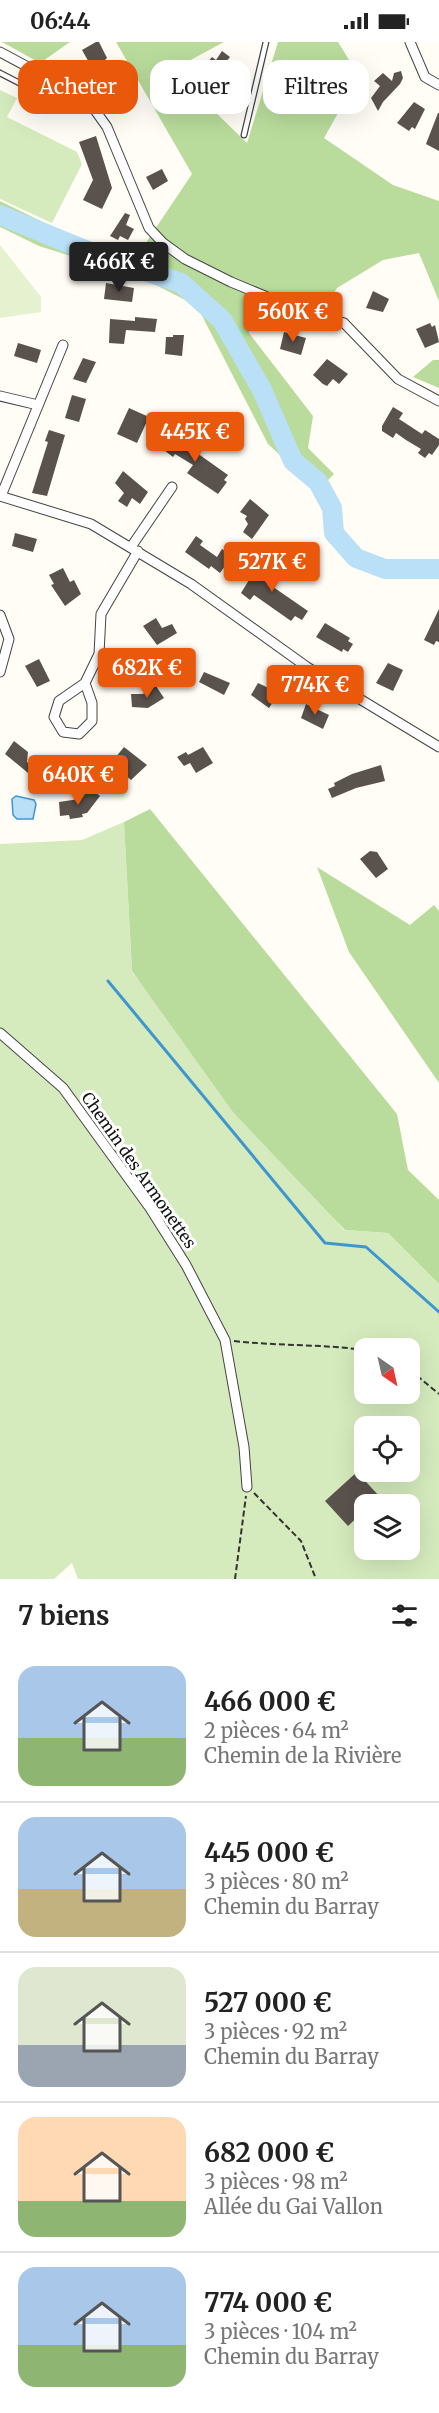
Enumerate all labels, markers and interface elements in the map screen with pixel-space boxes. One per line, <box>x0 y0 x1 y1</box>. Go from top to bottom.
text: 06:44 <box>30 7 90 35</box>
chip: Acheter <box>18 60 138 114</box>
chip: Louer <box>150 60 251 114</box>
chip: Filtres <box>263 60 369 114</box>
pin: 466K € <box>70 242 168 293</box>
text: 466K € <box>83 249 155 274</box>
pin: 560K € <box>244 292 342 343</box>
text: 560K € <box>258 299 328 324</box>
pin: 445K € <box>146 412 244 463</box>
text: 445K € <box>160 419 230 444</box>
pin: 527K € <box>223 542 321 593</box>
text: 527K € <box>238 549 306 574</box>
pin: 682K € <box>98 648 196 699</box>
text: 682K € <box>112 655 182 680</box>
pin: 774K € <box>266 665 364 716</box>
text: 774K € <box>281 672 349 697</box>
pin: 640K € <box>29 755 127 806</box>
text: 640K € <box>42 762 114 787</box>
street label: Chemin des Armonettes <box>77 1088 201 1252</box>
north arrow <box>354 1338 420 1404</box>
map controls <box>354 1338 420 1560</box>
button: locate <box>354 1416 420 1482</box>
button: layers <box>354 1494 420 1560</box>
text: 7 biens <box>18 1599 110 1632</box>
icon: filters <box>388 1599 421 1632</box>
text: 466 000 € <box>204 1685 336 1718</box>
icon: home <box>66 1690 138 1762</box>
text: 2 pièces · 64 m² <box>204 1718 349 1743</box>
text: Chemin de la Rivière <box>204 1743 401 1768</box>
text: 445 000 € <box>204 1836 334 1869</box>
icon: home <box>66 1841 138 1913</box>
text: 3 pièces · 80 m² <box>204 1869 349 1894</box>
text: Chemin du Barray <box>204 1894 379 1919</box>
text: 527 000 € <box>204 1986 332 2019</box>
icon: home <box>66 1991 138 2063</box>
text: 3 pièces · 92 m² <box>204 2019 347 2044</box>
text: Chemin du Barray <box>204 2044 379 2069</box>
text: 682 000 € <box>204 2136 334 2169</box>
icon: home <box>66 2141 138 2213</box>
text: 3 pièces · 98 m² <box>204 2169 348 2194</box>
text: Allée du Gai Vallon <box>204 2194 383 2219</box>
text: 774 000 € <box>204 2286 332 2319</box>
icon: home <box>66 2291 138 2363</box>
text: 3 pièces · 104 m² <box>204 2319 357 2344</box>
text: Chemin du Barray <box>204 2344 379 2369</box>

